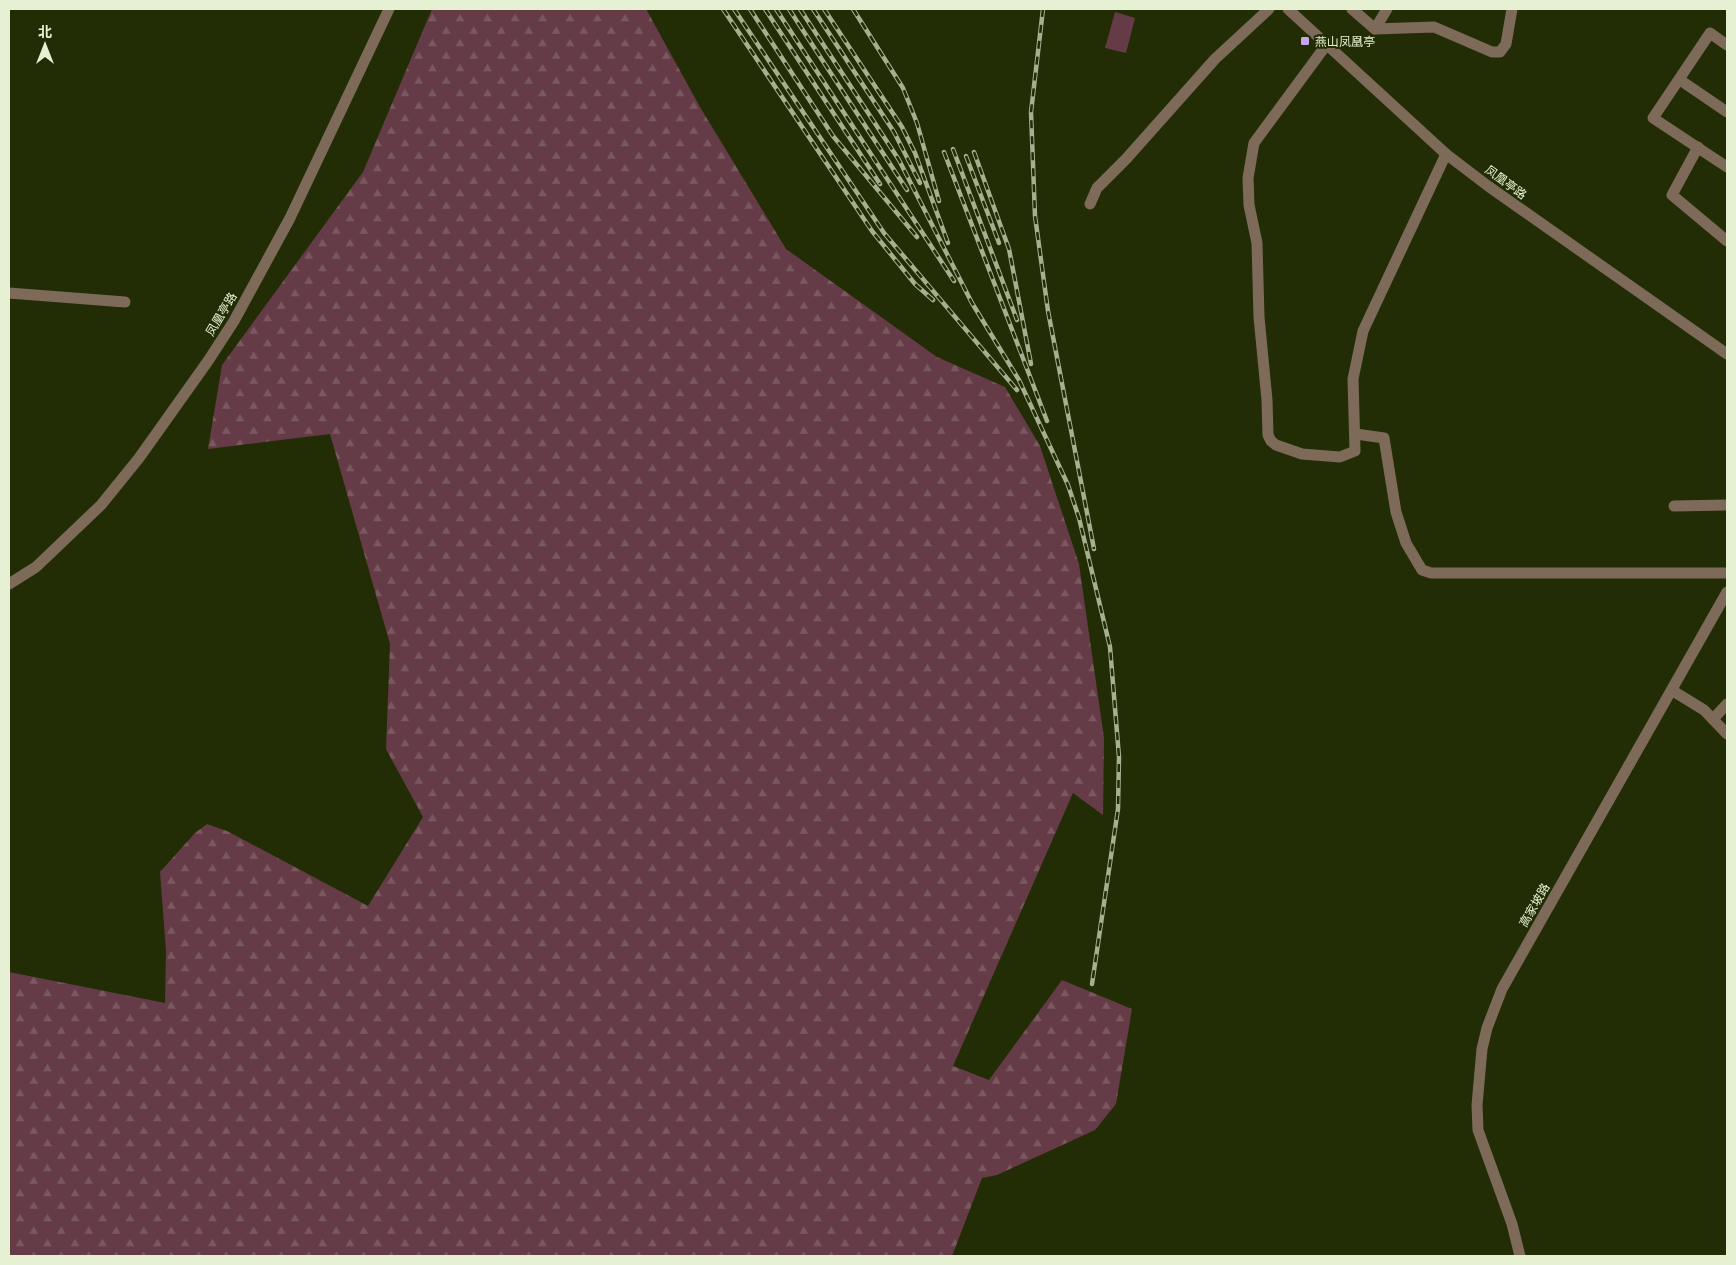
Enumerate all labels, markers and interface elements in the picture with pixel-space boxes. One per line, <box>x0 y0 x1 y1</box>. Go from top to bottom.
north arrow <box>20 20 70 70</box>
text: 北 <box>38 21 52 42</box>
place label: 燕山凤凰亭 <box>1315 32 1375 51</box>
marker: 燕山凤凰亭 <box>1299 35 1311 47</box>
street label: 凤凰亭路 <box>1481 160 1531 204</box>
street label: 凤凰亭路 <box>200 289 242 339</box>
street label: 高家坡路 <box>1514 879 1554 931</box>

